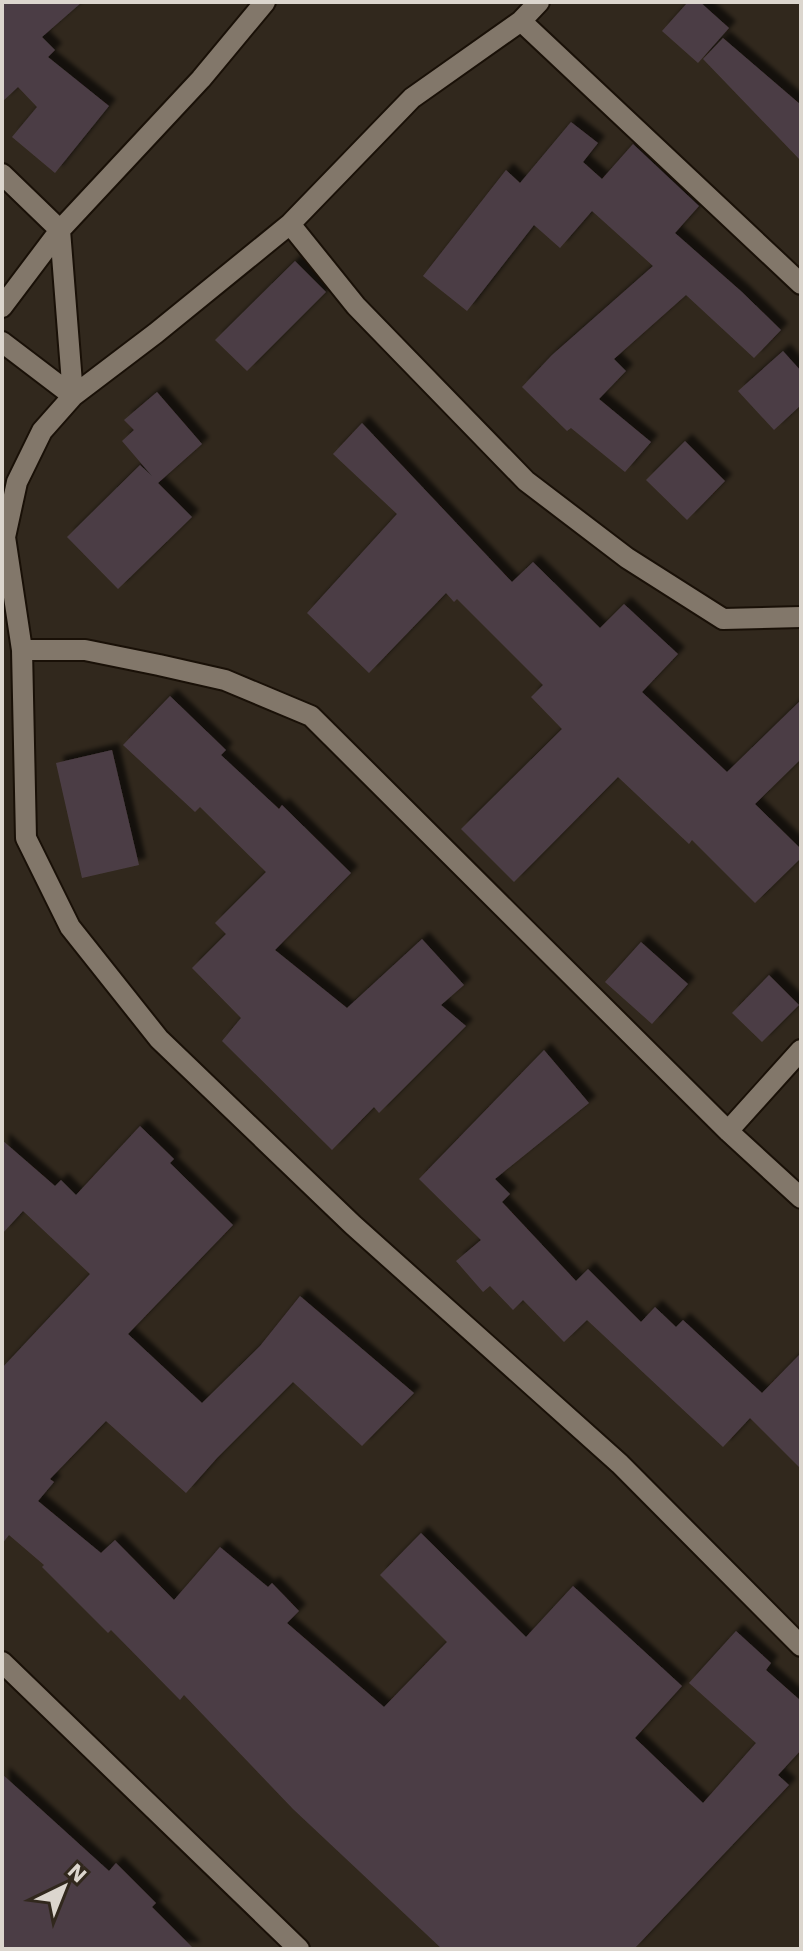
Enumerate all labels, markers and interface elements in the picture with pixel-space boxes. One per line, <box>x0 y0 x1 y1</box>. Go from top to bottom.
north arrow <box>24 1847 104 1927</box>
text: N <box>63 1858 92 1887</box>

